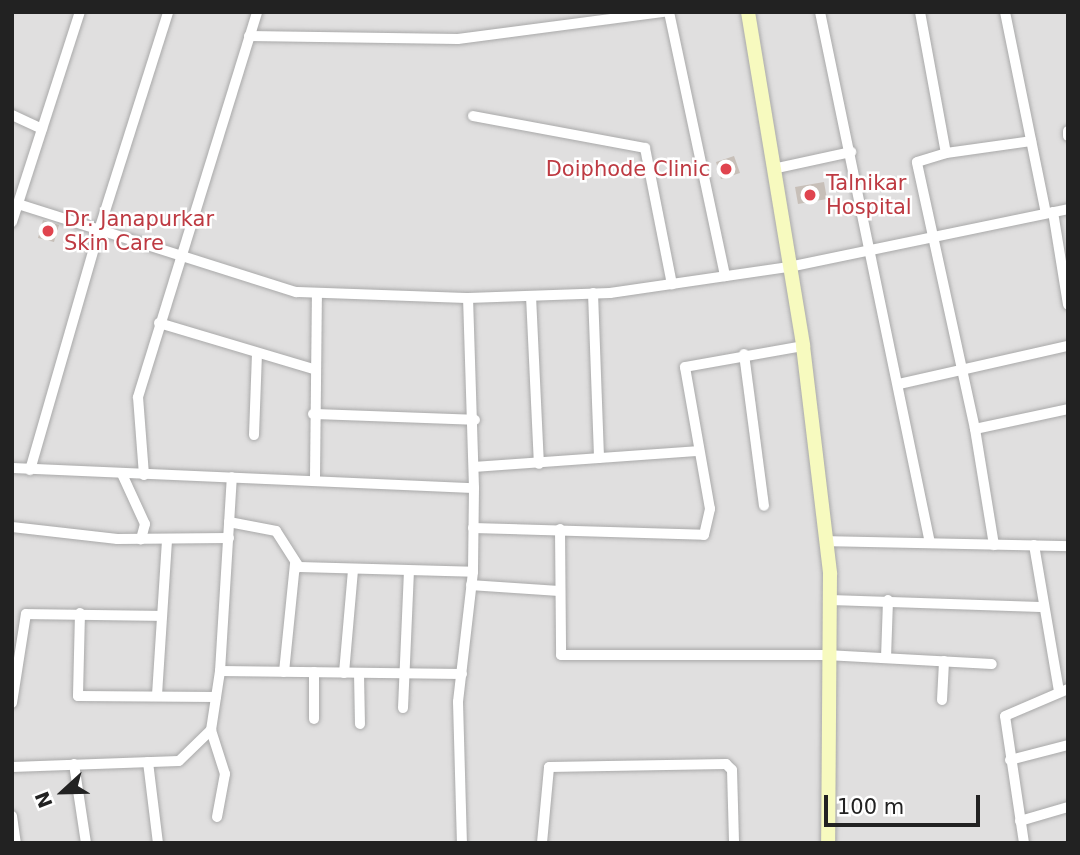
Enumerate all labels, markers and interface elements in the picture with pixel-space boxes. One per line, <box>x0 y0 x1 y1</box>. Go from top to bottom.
place label: Doiphode Clinic <box>546 156 710 182</box>
marker: Doiphode Clinic <box>716 159 736 179</box>
place label: Talnikar Hospital <box>826 170 912 220</box>
marker: Talnikar Hospital <box>800 185 820 205</box>
place label: Dr. Janapurkar Skin Care <box>64 206 214 256</box>
marker: Dr. Janapurkar Skin Care <box>38 221 58 241</box>
north arrow <box>28 757 98 827</box>
scale bar <box>828 782 984 826</box>
text: N <box>30 788 57 811</box>
text: 100 m <box>837 795 904 819</box>

